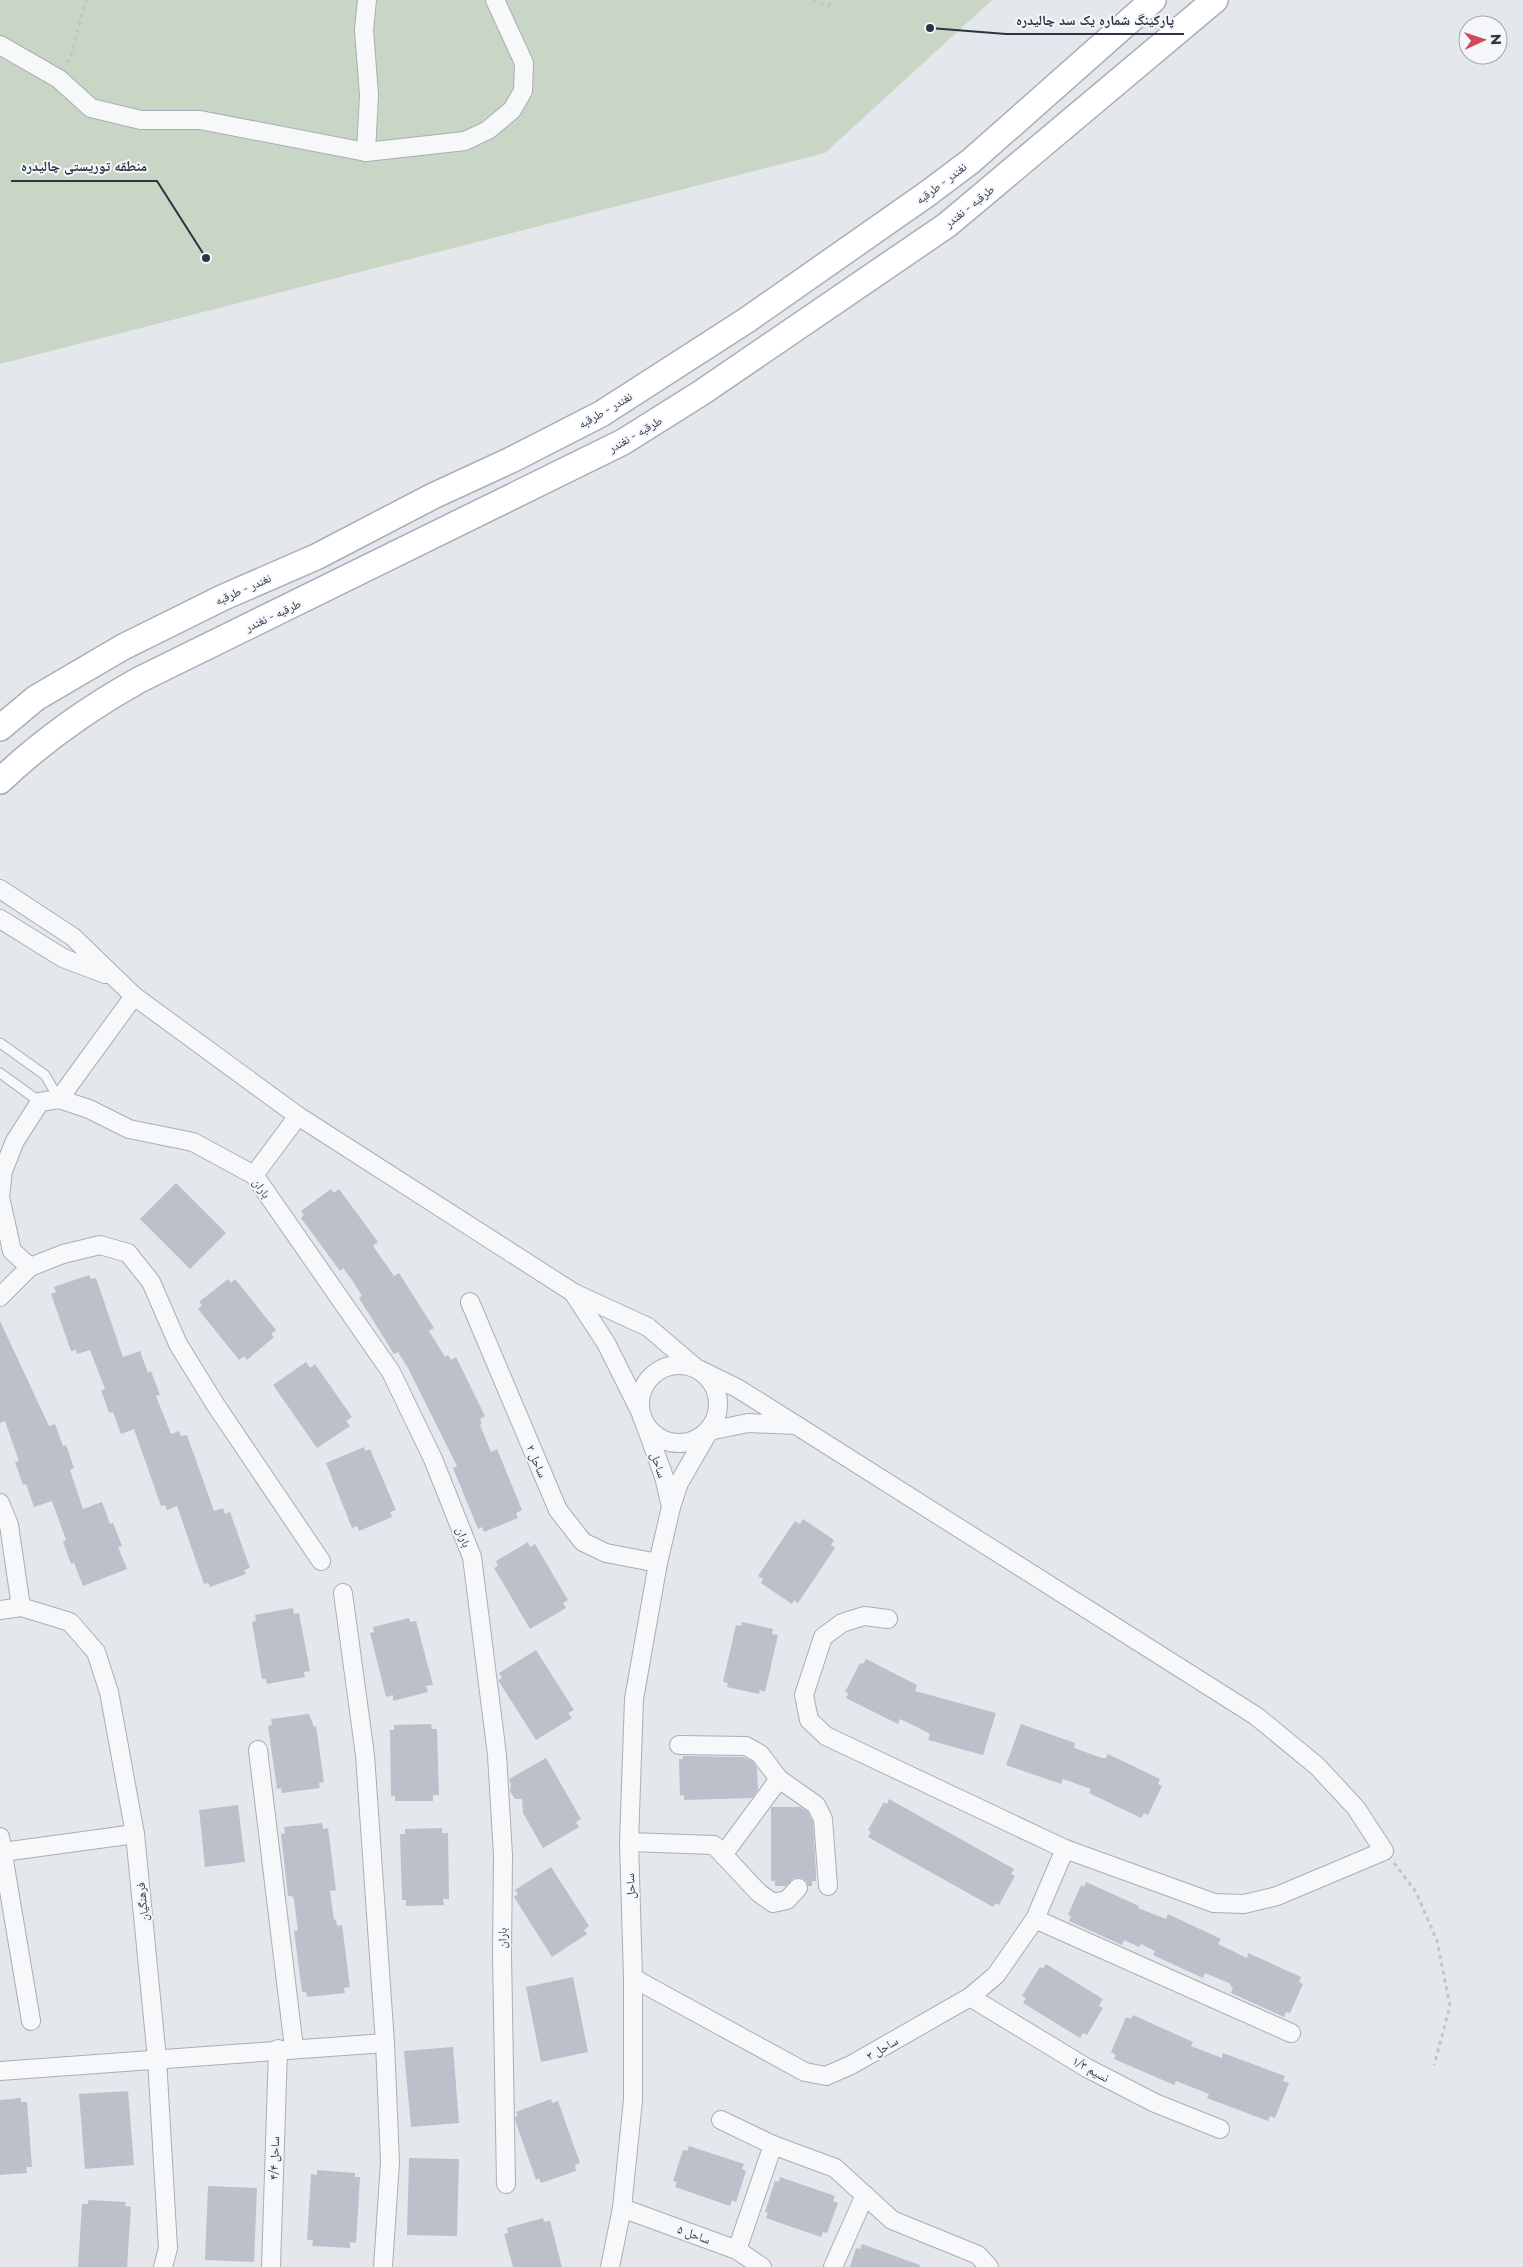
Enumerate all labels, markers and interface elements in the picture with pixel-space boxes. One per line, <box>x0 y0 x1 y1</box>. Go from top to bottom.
callout: پارکینگ شماره یک سد چالیدره <box>1006 5 1184 34</box>
text: پارکینگ شماره یک سد چالیدره <box>1016 11 1174 29</box>
north arrow <box>1458 15 1508 65</box>
text: N <box>1487 33 1505 45</box>
callout: منطقه توریستی چالیدره <box>11 152 157 181</box>
text: منطقه توریستی چالیدره <box>21 157 147 175</box>
street label: نغندر - طرقبه <box>913 159 970 207</box>
street label: طرقبه - نغندر <box>940 181 997 232</box>
street label: نغندر - طرقبه <box>575 389 635 432</box>
street label: طرقبه - نغندر <box>605 413 665 456</box>
street label: نغندر - طرقبه <box>213 570 273 608</box>
street label: طرقبه - نغندر <box>242 596 303 635</box>
street label: باران <box>250 1175 274 1201</box>
street label: ساحل ۲ <box>523 1442 551 1480</box>
street label: ساحل <box>648 1450 670 1480</box>
street label: باران <box>453 1525 475 1550</box>
street label: ساحل <box>622 1873 638 1899</box>
street label: فرهنگیان <box>132 1882 152 1922</box>
street label: باران <box>494 1927 510 1949</box>
street label: ساحل ۳ <box>863 2033 901 2063</box>
street label: نسیم ۱/۳ <box>1069 2053 1112 2086</box>
street label: ساحل ۴/۴ <box>266 2136 282 2180</box>
street label: ساحل ۵ <box>675 2221 713 2247</box>

